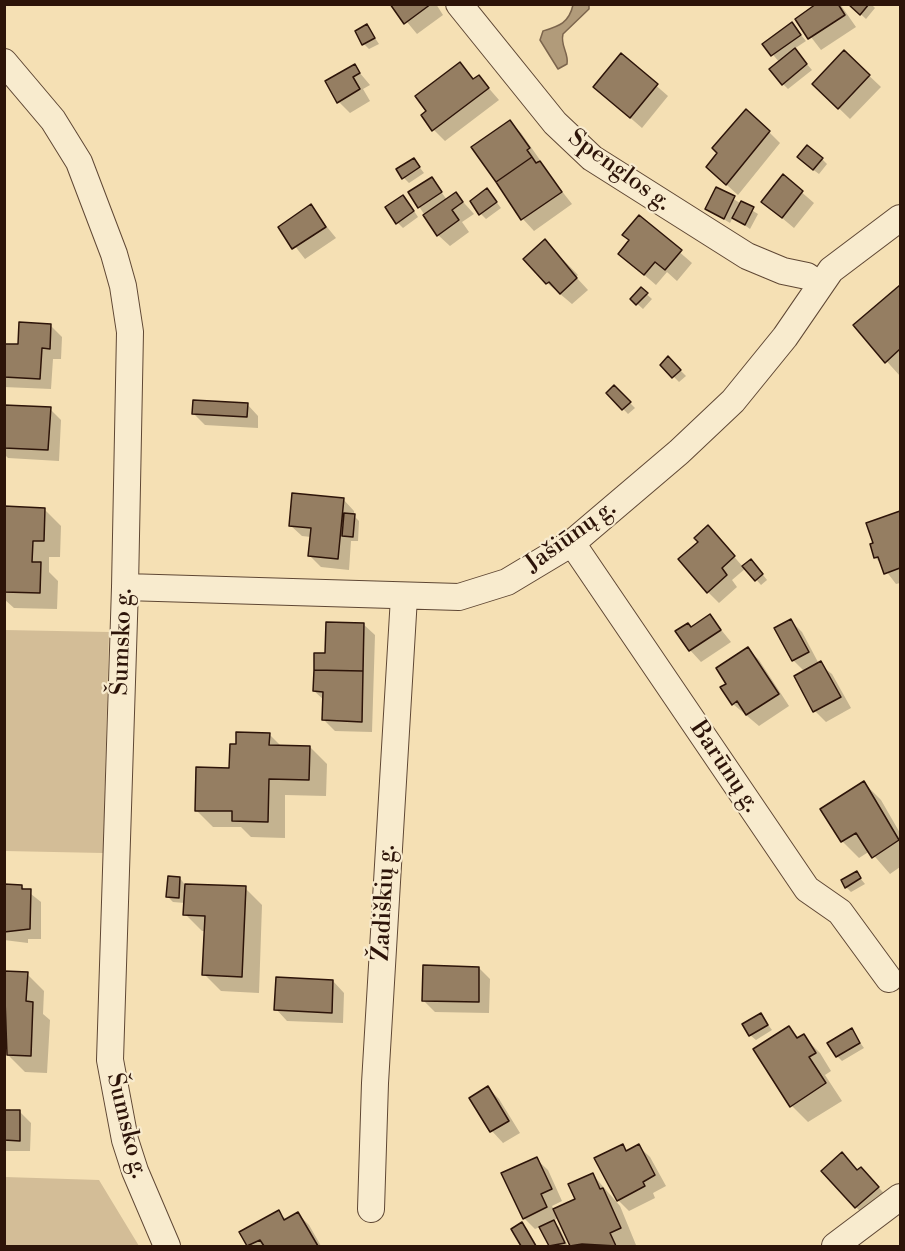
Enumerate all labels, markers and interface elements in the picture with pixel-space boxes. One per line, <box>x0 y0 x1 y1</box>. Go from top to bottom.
street label: Spenglos g. <box>562 124 676 218</box>
street label: Jašiūnų g. <box>520 495 622 579</box>
street label: Šumsko g. <box>107 588 139 696</box>
street label: Barūnų g. <box>683 716 765 818</box>
street label: Žadiškių g. <box>368 844 402 962</box>
street label: Šumsko g. <box>99 1070 153 1182</box>

